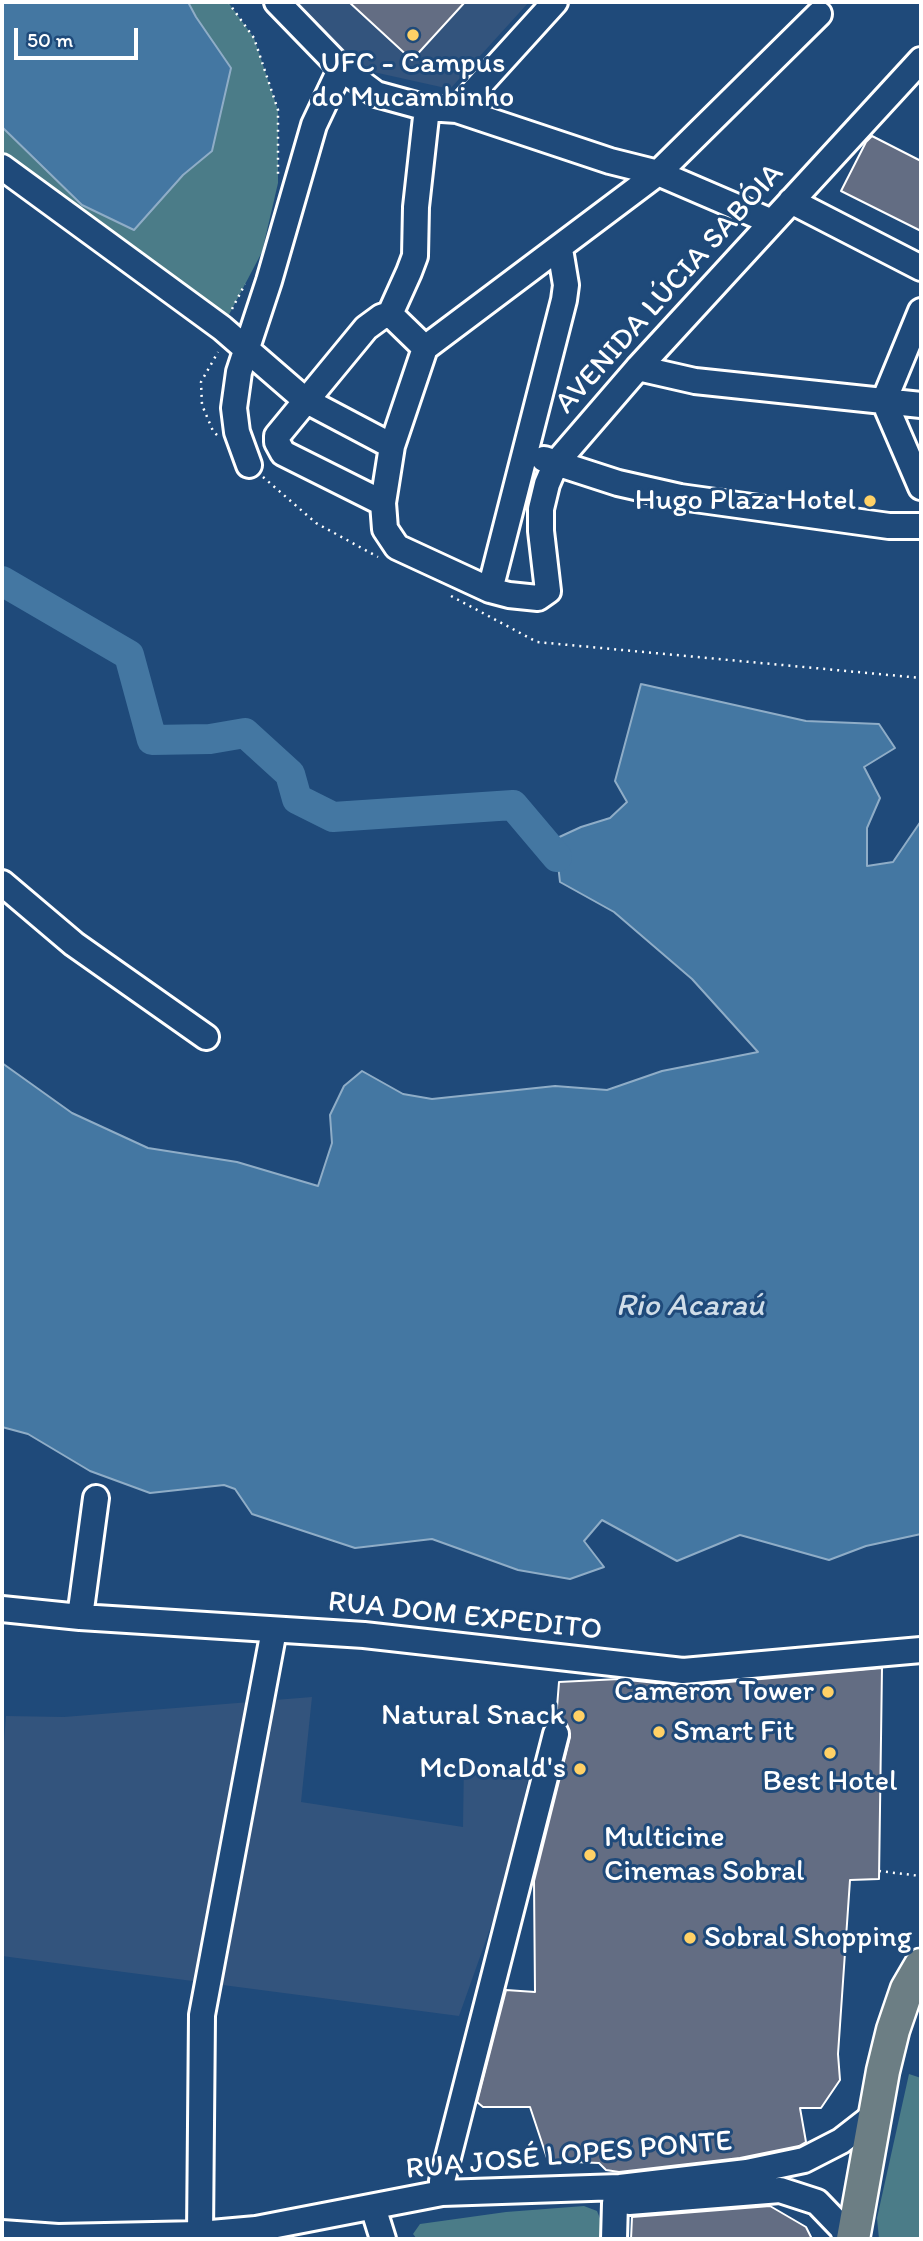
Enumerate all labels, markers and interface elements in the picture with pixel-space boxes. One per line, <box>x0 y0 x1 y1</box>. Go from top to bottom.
scale bar <box>18 14 142 58</box>
text: 50 m <box>27 27 73 52</box>
marker: UFC - Campus do Mucambinho <box>405 27 421 43</box>
place label: UFC - Campus do Mucambinho <box>312 46 514 116</box>
street label: AVENIDA LÚCIA SABÓIA <box>548 156 792 422</box>
place label: Hugo Plaza Hotel <box>635 483 856 519</box>
marker: Hugo Plaza Hotel <box>862 493 878 509</box>
water label: Rio Acaraú <box>616 1288 764 1326</box>
street label: RUA DOM EXPEDITO <box>326 1585 604 1649</box>
place label: Cameron Tower <box>614 1674 814 1710</box>
marker: Cameron Tower <box>820 1684 836 1700</box>
place label: Natural Snack <box>381 1698 565 1734</box>
marker: Natural Snack <box>571 1708 587 1724</box>
place label: Smart Fit <box>673 1714 794 1750</box>
marker: Smart Fit <box>651 1724 667 1740</box>
marker: Best Hotel <box>822 1745 838 1761</box>
place label: McDonald's <box>419 1751 566 1787</box>
marker: McDonald's <box>572 1761 588 1777</box>
place label: Best Hotel <box>763 1764 897 1800</box>
place label: Multicine Cinemas Sobral <box>604 1820 805 1890</box>
marker: Multicine Cinemas Sobral <box>582 1847 598 1863</box>
place label: Sobral Shopping <box>704 1920 912 1956</box>
marker: Sobral Shopping <box>682 1930 698 1946</box>
street label: RUA JOSÉ LOPES PONTE <box>404 2124 734 2188</box>

